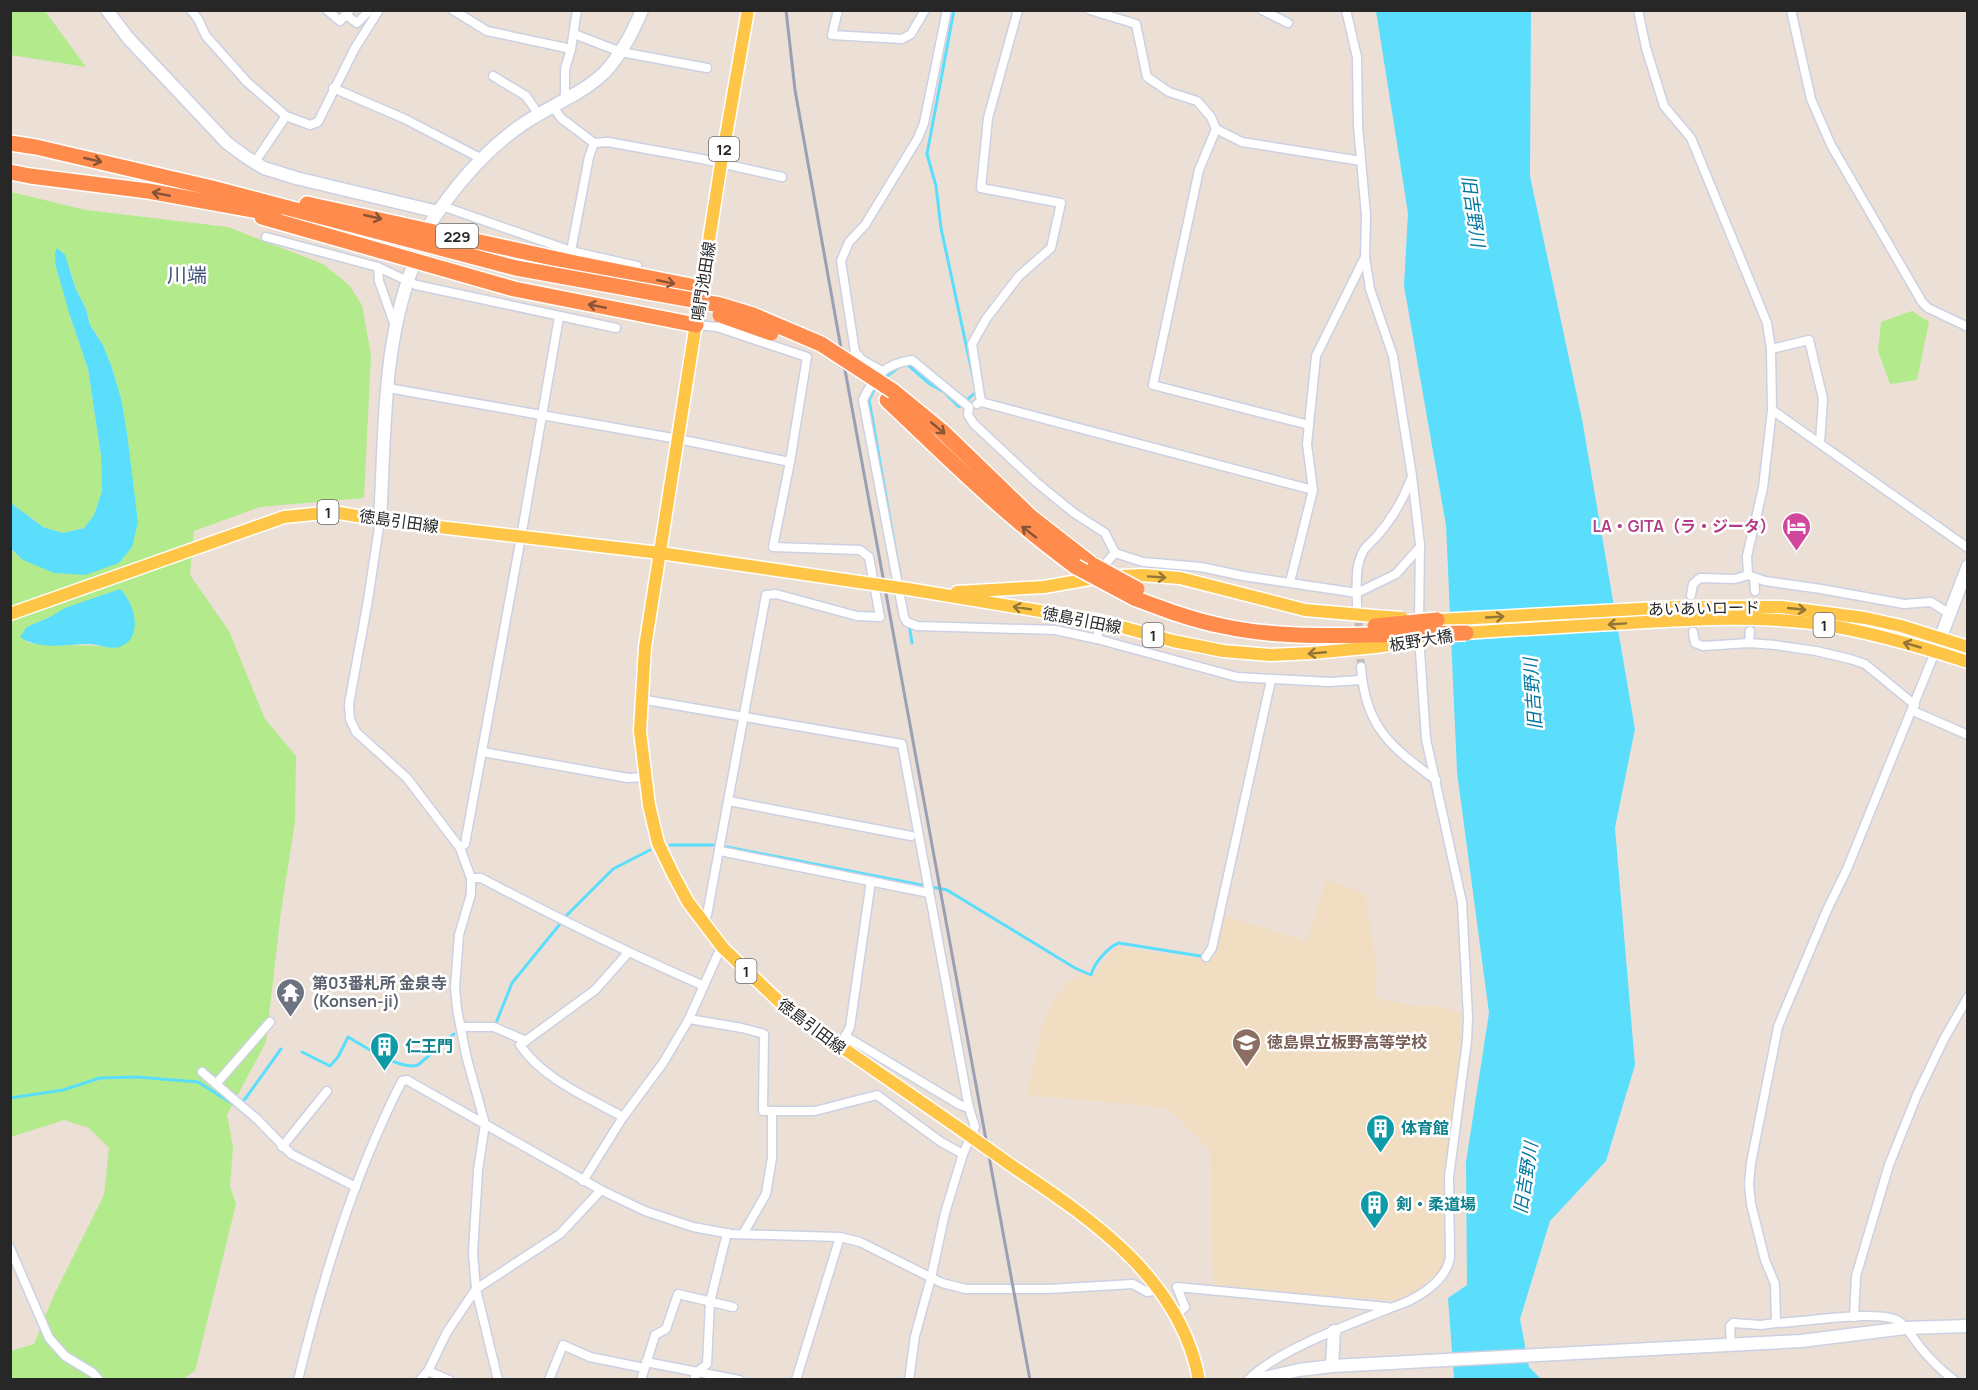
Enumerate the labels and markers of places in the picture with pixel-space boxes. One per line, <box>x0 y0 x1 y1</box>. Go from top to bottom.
hotel icon: LA・GITA（ラ・ジータ） <box>1781 510 1813 552</box>
place label: LA・GITA（ラ・ジータ） <box>1592 515 1776 537</box>
place label: 第03番札所 金泉寺 (Konsen-ji) <box>312 972 447 1012</box>
temple icon: 第03番札所 金泉寺 (Konsen-ji) <box>275 976 307 1018</box>
school or university icon: 徳島県立板野高等学校 <box>1230 1026 1262 1068</box>
building icon: 仁王門 <box>368 1030 400 1072</box>
place label: 徳島県立板野高等学校 <box>1267 1031 1427 1053</box>
place label: 仁王門 <box>405 1035 453 1057</box>
building icon: 体育館 <box>1364 1112 1396 1154</box>
place label: 体育館 <box>1401 1117 1449 1139</box>
building icon: 剣・柔道場 <box>1359 1188 1391 1230</box>
place label: 剣・柔道場 <box>1396 1193 1476 1215</box>

